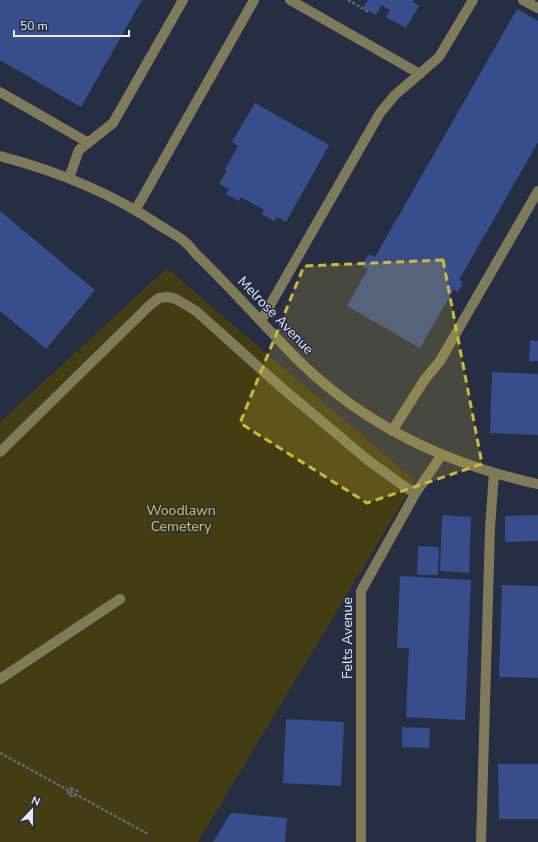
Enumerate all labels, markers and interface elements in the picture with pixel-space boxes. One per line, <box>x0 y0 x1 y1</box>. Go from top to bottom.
scale bar <box>14 12 129 38</box>
text: 50 m <box>20 18 48 34</box>
street label: Melrose Avenue <box>233 272 318 359</box>
park label: Woodlawn Cemetery <box>146 501 216 536</box>
street label: Felts Avenue <box>338 597 357 679</box>
north arrow <box>12 790 52 830</box>
text: N <box>29 793 42 810</box>

